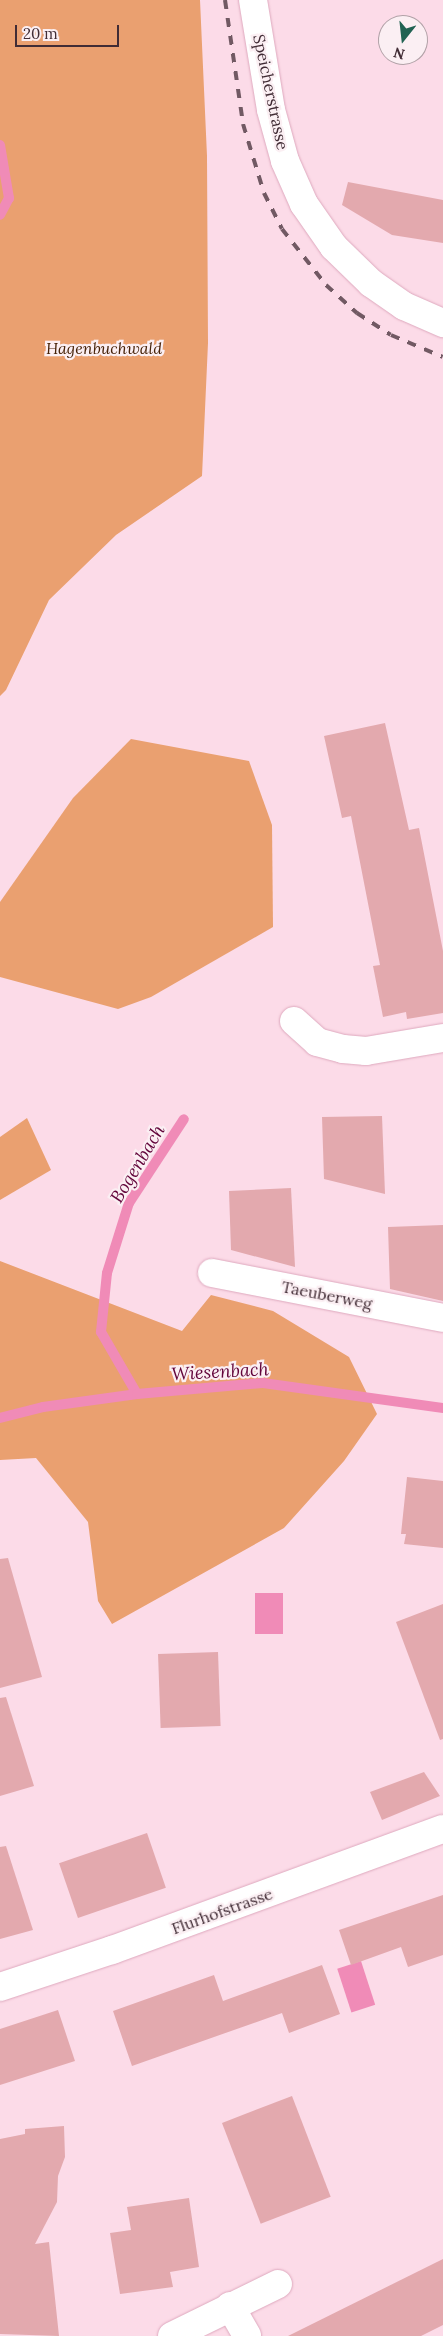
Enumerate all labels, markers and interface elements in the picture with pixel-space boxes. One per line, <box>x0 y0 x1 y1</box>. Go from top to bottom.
scale bar <box>18 15 121 47</box>
north arrow <box>378 15 428 65</box>
text: 20 m <box>23 24 58 43</box>
street label: Speicherstrasse <box>249 33 293 151</box>
text: N <box>391 43 407 64</box>
park label: Hagenbuchwald <box>46 338 162 358</box>
water label: Bogenbach <box>106 1121 170 1207</box>
street label: Taeuberweg <box>280 1277 374 1313</box>
water label: Wiesenbach <box>171 1359 269 1385</box>
street label: Flurhofstrasse <box>169 1884 275 1938</box>

